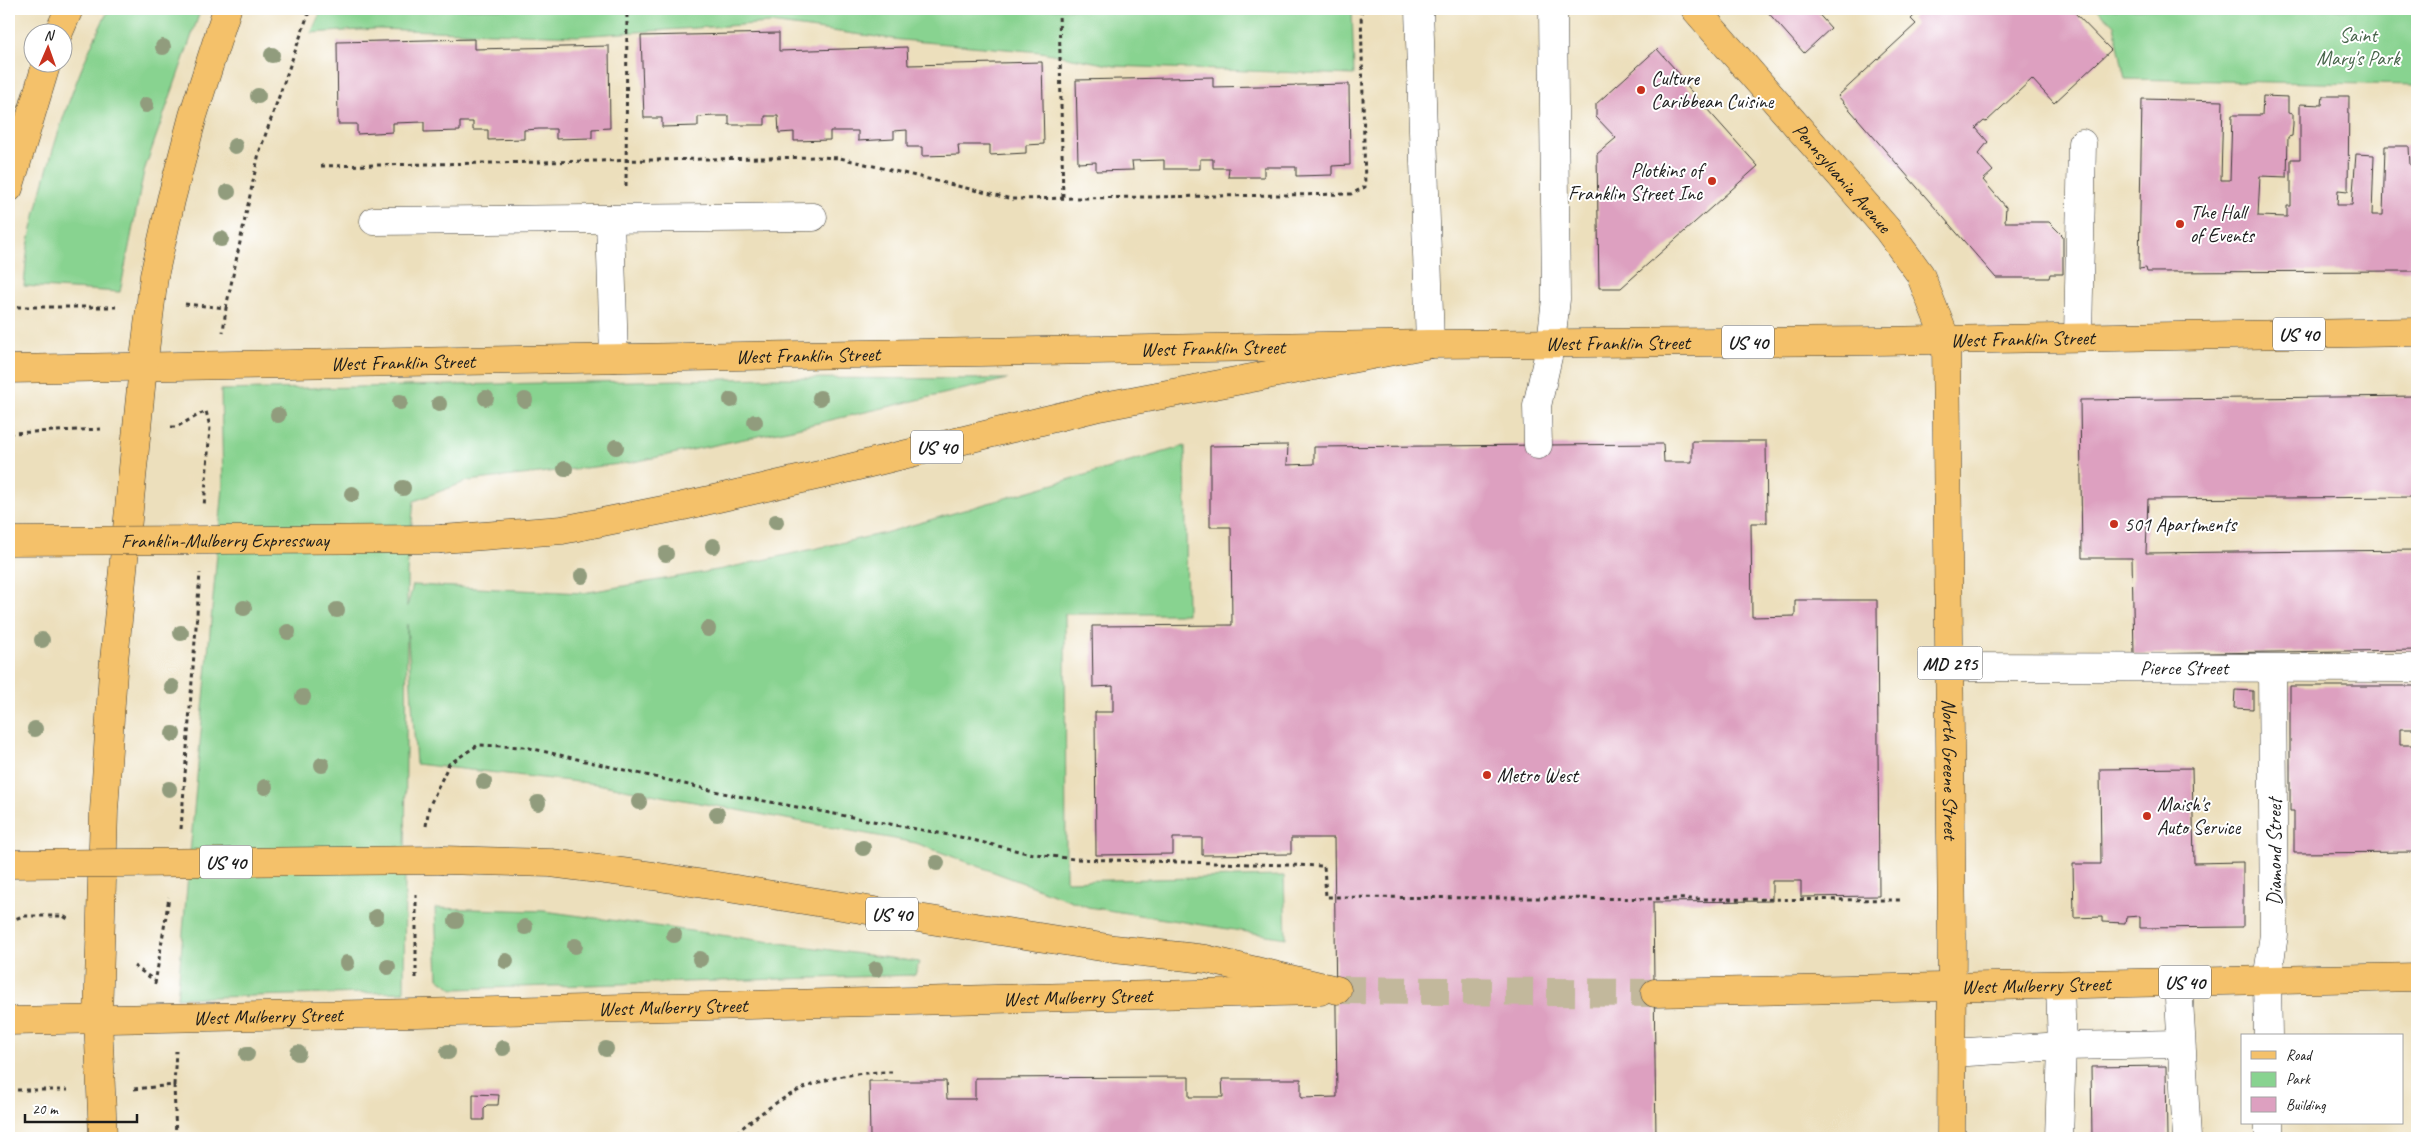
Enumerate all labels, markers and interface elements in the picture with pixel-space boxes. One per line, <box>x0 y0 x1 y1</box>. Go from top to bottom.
north arrow <box>22 22 72 72</box>
park label: Saint Mary's Park <box>2317 23 2401 71</box>
text: N <box>44 27 55 44</box>
place label: Culture Caribbean Cuisine <box>1651 66 1775 114</box>
marker: Culture Caribbean Cuisine <box>1635 84 1647 96</box>
street label: Pennsylvania Avenue <box>1787 118 1898 239</box>
place label: Plotkins of Franklin Street Inc <box>1568 158 1707 206</box>
marker: Plotkins of Franklin Street Inc <box>1706 175 1718 187</box>
place label: The Hall of Events <box>2190 200 2256 248</box>
marker: The Hall of Events <box>2174 218 2186 230</box>
road number: US 40 <box>2273 318 2325 350</box>
street label: West Franklin Street <box>1950 325 2097 353</box>
road number: US 40 <box>1722 326 1774 358</box>
street label: West Franklin Street <box>1546 330 1692 356</box>
street label: West Franklin Street <box>1140 335 1288 362</box>
street label: West Franklin Street <box>736 342 883 369</box>
street label: West Franklin Street <box>331 349 478 376</box>
road number: US 40 <box>911 431 963 464</box>
place label: 501 Apartments <box>2124 512 2238 537</box>
marker: 501 Apartments <box>2108 518 2120 530</box>
street label: Franklin-Mulberry Expressway <box>121 528 331 553</box>
road number: MD 295 <box>1918 646 1982 680</box>
street label: Pierce Street <box>2140 655 2231 681</box>
street label: North Greene Street <box>1937 699 1963 842</box>
place label: Metro West <box>1497 763 1580 788</box>
marker: Metro West <box>1481 769 1493 781</box>
place label: Maish's Auto Service <box>2157 792 2242 840</box>
street label: Diamond Street <box>2262 795 2287 906</box>
marker: Maish's Auto Service <box>2141 810 2153 822</box>
road number: US 40 <box>200 846 252 879</box>
road number: US 40 <box>866 898 918 931</box>
road number: US 40 <box>2159 966 2211 999</box>
street label: West Mulberry Street <box>1961 971 2113 1000</box>
street label: West Mulberry Street <box>1003 983 1155 1012</box>
street label: West Mulberry Street <box>598 993 750 1022</box>
street label: West Mulberry Street <box>193 1002 345 1030</box>
legend <box>2241 1034 2404 1124</box>
text: Road <box>2286 1046 2313 1065</box>
text: Park <box>2286 1070 2311 1089</box>
scale bar <box>25 1092 138 1124</box>
text: Building <box>2286 1096 2326 1115</box>
text: 20 m <box>32 1100 59 1119</box>

